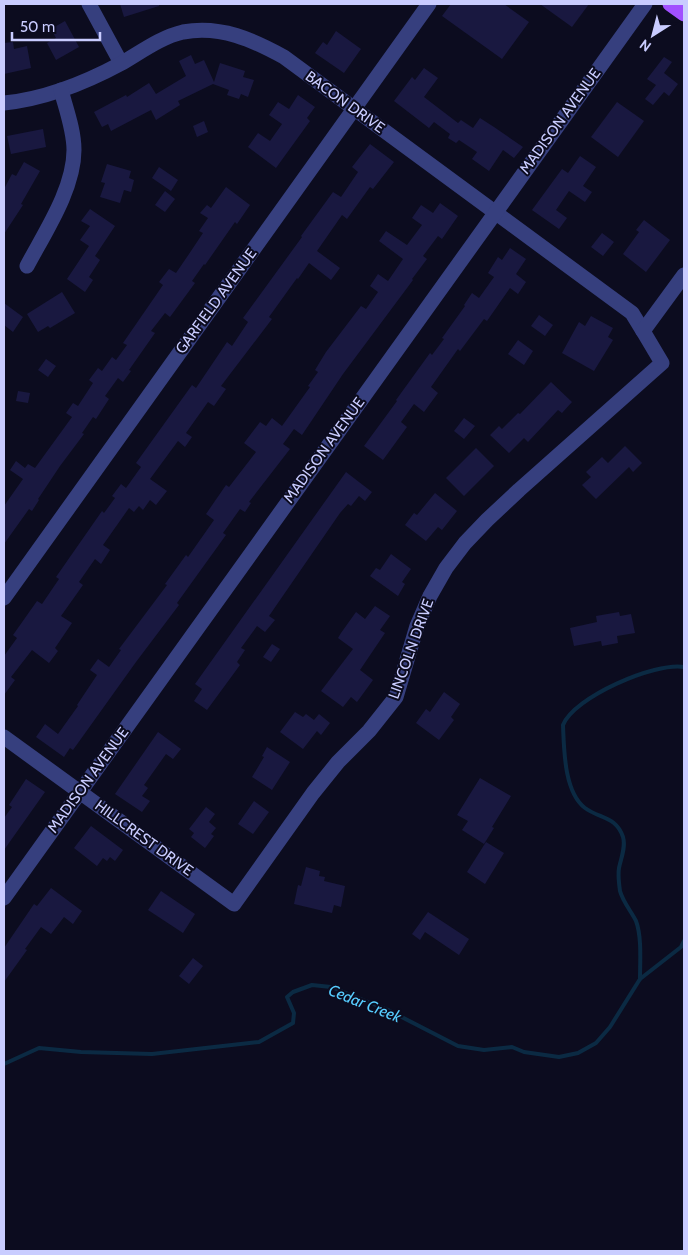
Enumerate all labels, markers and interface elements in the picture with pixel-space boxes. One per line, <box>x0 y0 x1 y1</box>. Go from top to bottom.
scale bar <box>12 10 100 42</box>
north arrow <box>628 10 678 60</box>
text: 50 m <box>20 18 55 36</box>
text: N <box>636 35 655 56</box>
street label: MADISON AVENUE <box>516 65 604 177</box>
street label: BACON DRIVE <box>302 67 388 137</box>
street label: GARFIELD AVENUE <box>172 245 260 357</box>
street label: MADISON AVENUE <box>280 394 368 506</box>
street label: LINCOLN DRIVE <box>385 597 437 701</box>
street label: MADISON AVENUE <box>44 724 132 836</box>
street label: HILLCREST DRIVE <box>91 796 197 880</box>
water label: Cedar Creek <box>326 980 405 1027</box>

